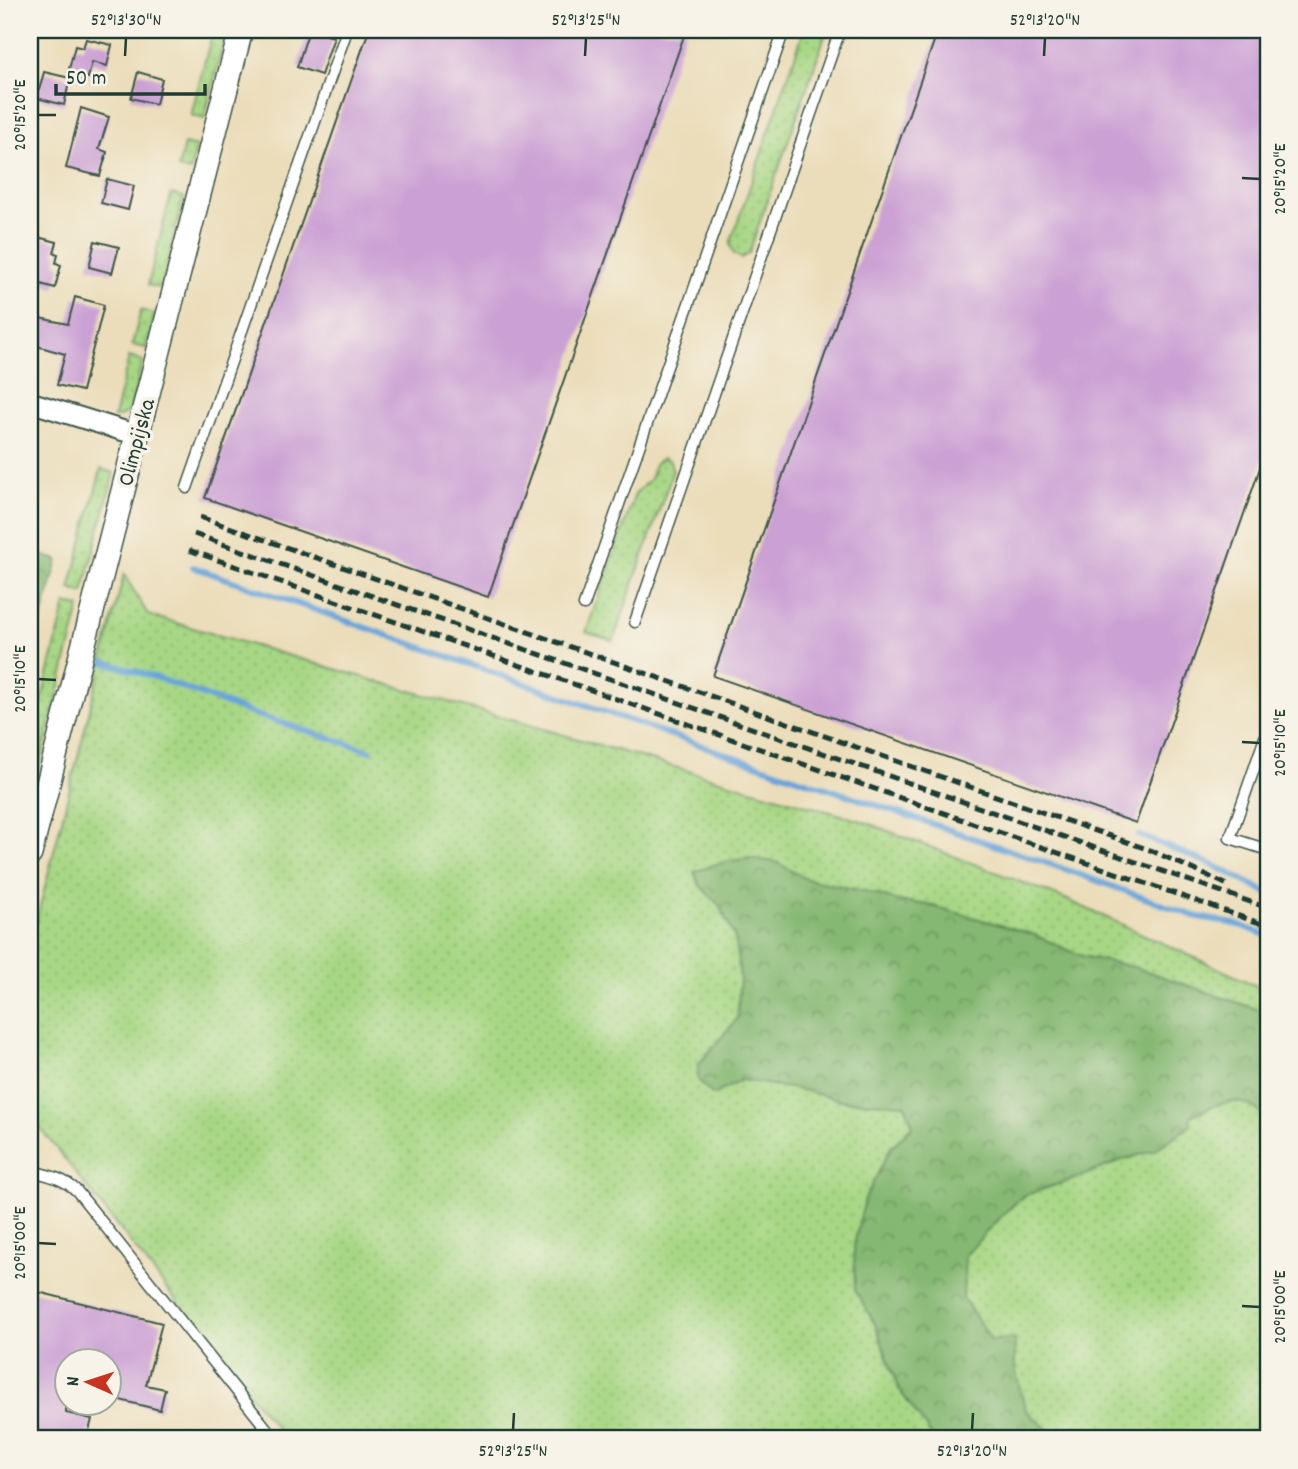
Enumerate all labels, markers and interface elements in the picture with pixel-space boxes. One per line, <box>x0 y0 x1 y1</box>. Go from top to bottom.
text: 52°13'30"N <box>91 9 161 34</box>
text: 52°13'25"N <box>552 9 620 34</box>
text: 52°13'20"N <box>1010 9 1080 34</box>
scale bar <box>56 52 205 96</box>
text: 50 m <box>66 65 106 95</box>
text: 20°15'20"E <box>9 79 34 151</box>
text: 20°15'20"E <box>1269 143 1294 215</box>
street label: Olimpijska <box>111 394 166 490</box>
text: 20°15'10"E <box>9 645 34 713</box>
text: 20°15'10"E <box>1269 709 1294 777</box>
text: 20°15'00"E <box>9 1206 34 1280</box>
text: 20°15'00"E <box>1269 1270 1294 1344</box>
north arrow <box>52 1346 122 1416</box>
text: N <box>61 1376 88 1387</box>
text: 52°13'25"N <box>479 1440 547 1465</box>
text: 52°13'20"N <box>937 1440 1007 1465</box>

